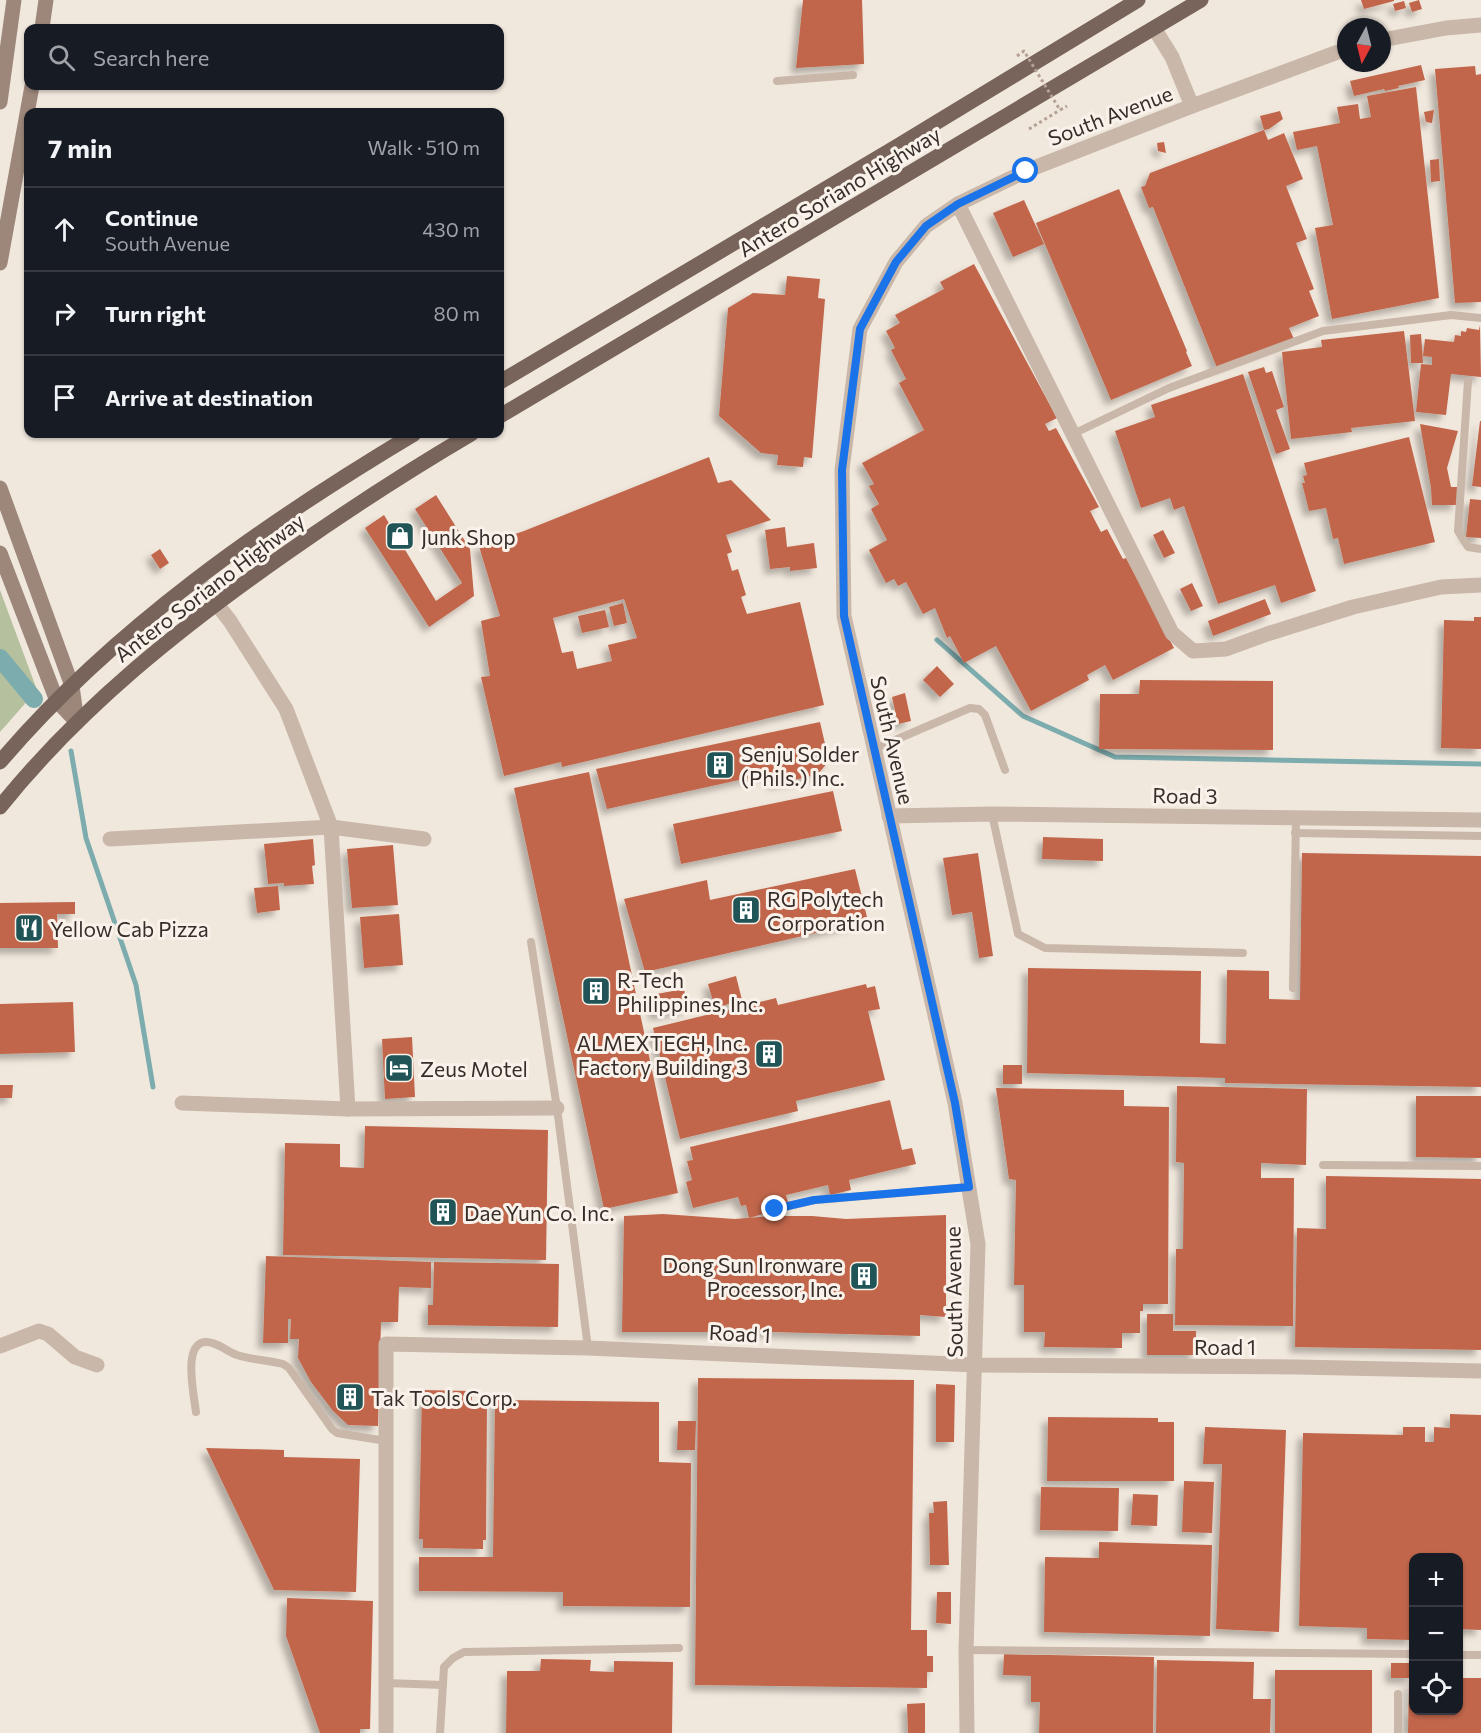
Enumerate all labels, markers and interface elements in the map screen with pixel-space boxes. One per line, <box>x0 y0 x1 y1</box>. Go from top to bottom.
north arrow <box>1337 18 1391 72</box>
search box <box>24 24 504 90</box>
icon: search <box>45 41 78 74</box>
text: Search here <box>93 44 209 71</box>
street label: South Avenue <box>1044 80 1176 150</box>
street label: Antero Soriano Highway <box>733 121 945 261</box>
text: 7 min <box>48 132 112 163</box>
text: Walk · 510 m <box>368 135 480 159</box>
route start <box>1012 157 1038 183</box>
text: Continue <box>105 204 198 231</box>
icon: ahead <box>48 213 81 246</box>
text: 430 m <box>422 217 480 241</box>
text: South Avenue <box>105 231 230 255</box>
icon: right <box>48 297 81 330</box>
text: Turn right <box>105 300 206 327</box>
text: 80 m <box>434 301 480 325</box>
icon: arrive <box>48 381 81 414</box>
text: Arrive at destination <box>105 384 313 411</box>
street label: Antero Soriano Highway <box>109 507 309 667</box>
shop icon: Junk Shop <box>384 520 416 552</box>
place label: Junk Shop <box>421 524 516 549</box>
street label: South Avenue <box>866 673 920 807</box>
place label: Senju Solder (Phils.) Inc. <box>741 741 859 790</box>
building icon: Senju Solder (Phils.) Inc. <box>704 749 736 781</box>
street label: Road 3 <box>1152 782 1218 808</box>
place label: RG Polytech Corporation <box>767 886 885 935</box>
building icon: RG Polytech Corporation <box>730 894 762 926</box>
restaurant icon: Yellow Cab Pizza <box>13 912 45 944</box>
place label: Yellow Cab Pizza <box>50 916 209 941</box>
place label: R-Tech Philippines, Inc. <box>617 967 763 1016</box>
building icon: R-Tech Philippines, Inc. <box>580 975 612 1007</box>
place label: ALMEXTECH, Inc. Factory Building 3 <box>577 1030 748 1079</box>
building icon: ALMEXTECH, Inc. Factory Building 3 <box>753 1038 785 1070</box>
hotel icon: Zeus Motel <box>383 1052 415 1084</box>
place label: Zeus Motel <box>420 1056 528 1081</box>
route end <box>761 1195 787 1221</box>
building icon: Dae Yun Co. Inc. <box>427 1196 459 1228</box>
place label: Dae Yun Co. Inc. <box>464 1200 614 1225</box>
street label: South Avenue <box>939 1226 967 1358</box>
place label: Dong Sun Ironware Processor, Inc. <box>663 1252 843 1301</box>
building icon: Dong Sun Ironware Processor, Inc. <box>848 1260 880 1292</box>
street label: Road 1 <box>708 1319 772 1347</box>
street label: Road 1 <box>1194 1334 1256 1359</box>
building icon: Tak Tools Corp. <box>334 1381 366 1413</box>
place label: Tak Tools Corp. <box>371 1385 517 1410</box>
map controls <box>1409 1553 1463 1715</box>
button: + <box>1409 1553 1463 1607</box>
button: − <box>1409 1607 1463 1661</box>
button: locate <box>1409 1661 1463 1715</box>

